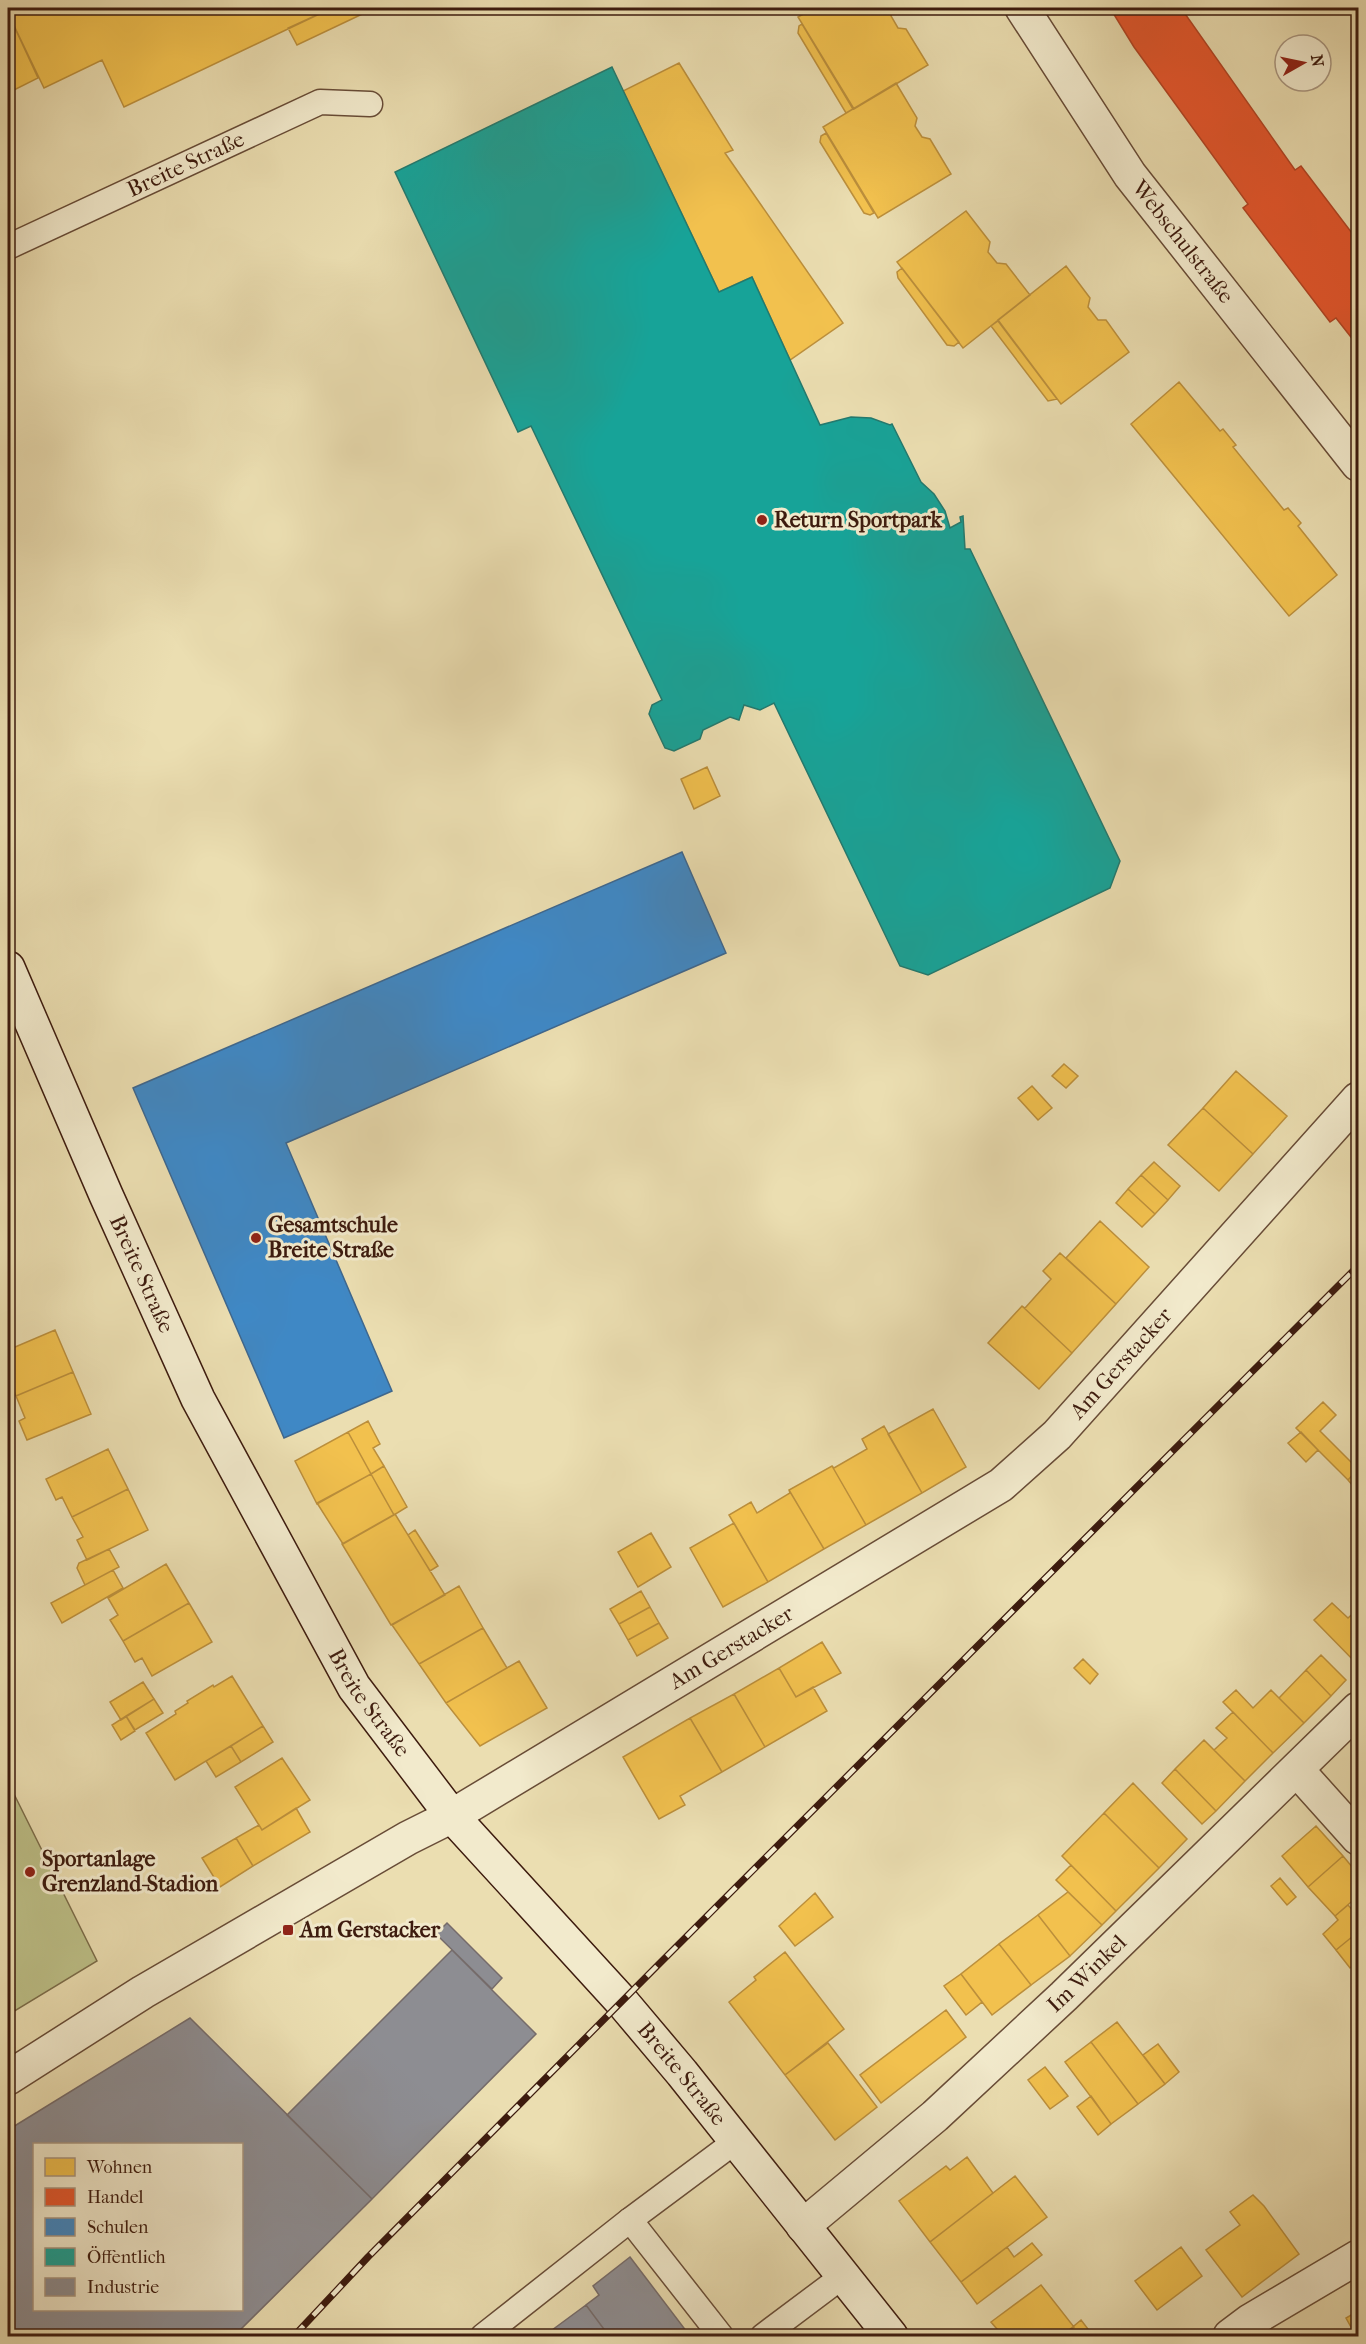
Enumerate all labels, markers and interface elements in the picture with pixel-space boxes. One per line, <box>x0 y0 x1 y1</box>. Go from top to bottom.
north arrow <box>1273 33 1333 93</box>
text: N <box>1307 53 1328 69</box>
street label: Breite Straße <box>123 126 248 203</box>
street label: Webschulstraße <box>1126 174 1239 309</box>
place label: Return Sportpark <box>774 507 943 533</box>
marker: Return Sportpark <box>755 513 769 527</box>
street label: Breite Straße <box>104 1211 179 1337</box>
place label: Gesamtschule Breite Straße <box>268 1212 398 1263</box>
marker: Gesamtschule Breite Straße <box>249 1231 263 1245</box>
street label: Am Gerstacker <box>1064 1302 1178 1425</box>
street label: Am Gerstacker <box>664 1600 799 1695</box>
street label: Breite Straße <box>323 1644 415 1762</box>
place label: Sportanlage Grenzland-Stadion <box>42 1846 219 1897</box>
marker: Sportanlage Grenzland-Stadion <box>23 1865 37 1879</box>
place label: Am Gerstacker <box>298 1917 441 1943</box>
marker: Am Gerstacker <box>281 1923 295 1937</box>
street label: Im Winkel <box>1042 1929 1132 2018</box>
street label: Breite Straße <box>632 2017 732 2131</box>
legend <box>33 2143 243 2311</box>
text: Wohnen <box>86 2157 153 2178</box>
text: Handel <box>87 2187 144 2208</box>
text: Schulen <box>87 2217 149 2238</box>
text: Öffentlich <box>87 2246 166 2268</box>
text: Industrie <box>87 2277 159 2298</box>

